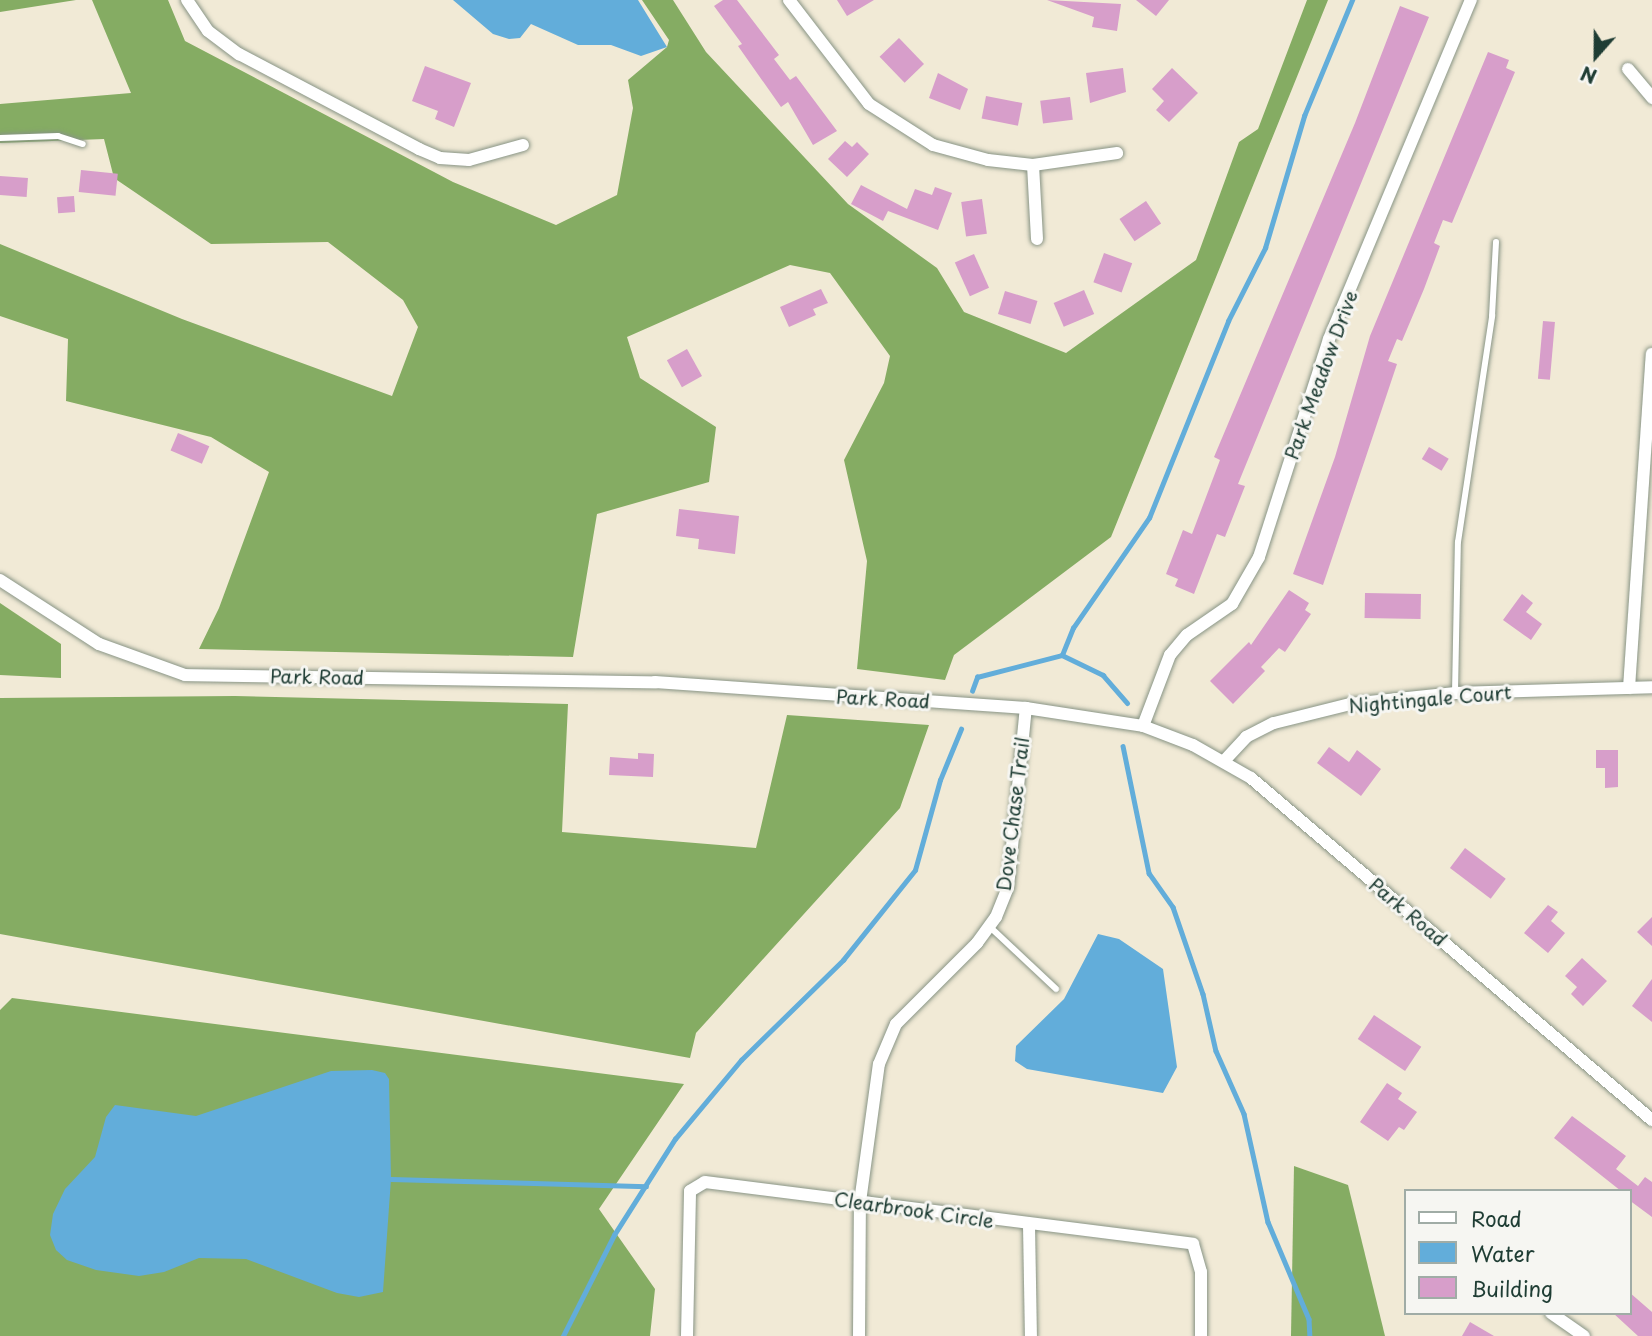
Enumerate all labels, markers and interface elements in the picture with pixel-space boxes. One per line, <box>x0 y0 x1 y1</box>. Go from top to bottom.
north arrow <box>1561 21 1631 91</box>
text: N <box>1576 60 1601 91</box>
street label: Park Meadow Drive <box>1280 287 1362 463</box>
street label: Park Road <box>270 665 364 689</box>
street label: Nightingale Court <box>1347 680 1513 718</box>
street label: Park Road <box>835 685 931 713</box>
street label: Dove Chase Trail <box>992 735 1034 893</box>
street label: Park Road <box>1364 873 1452 951</box>
street label: Clearbrook Circle <box>832 1187 996 1233</box>
legend <box>1404 1189 1631 1315</box>
text: Road <box>1471 1202 1522 1234</box>
text: Water <box>1471 1237 1534 1269</box>
text: Building <box>1471 1272 1553 1304</box>

